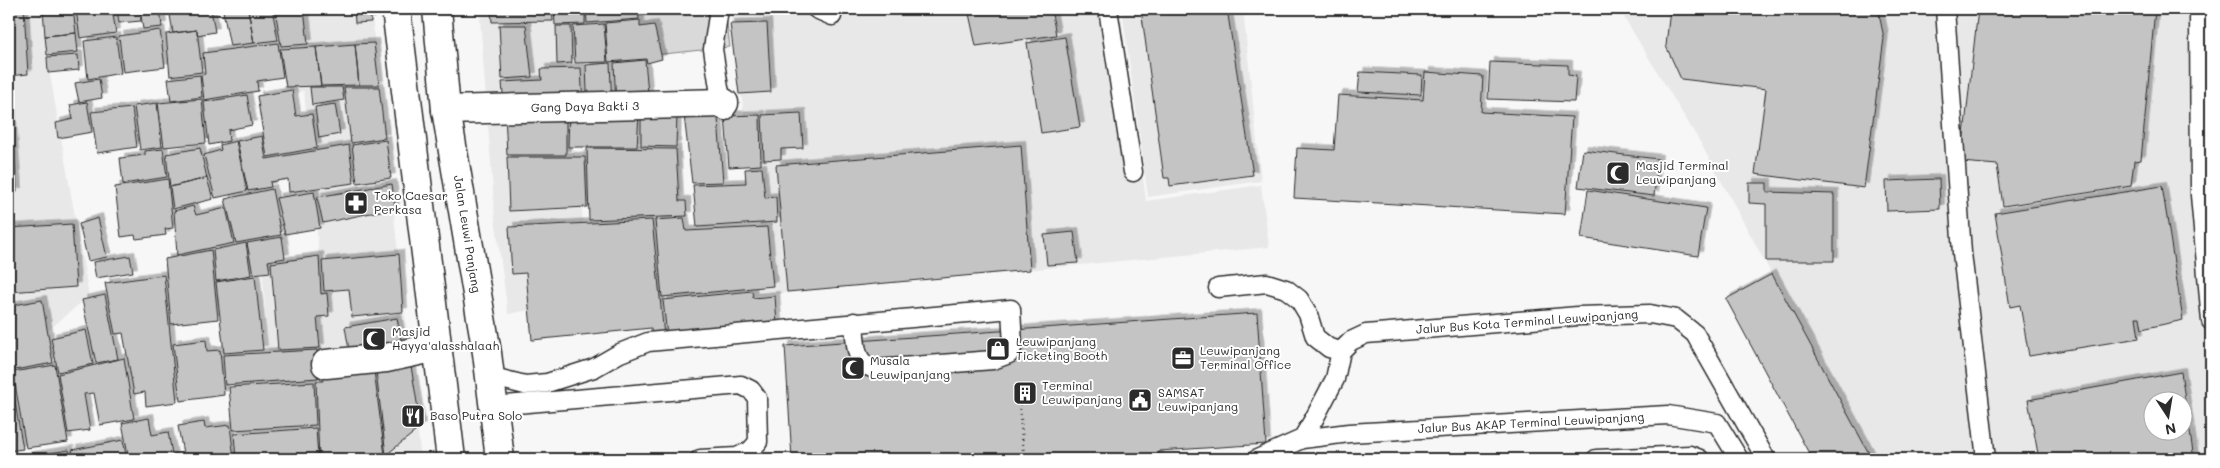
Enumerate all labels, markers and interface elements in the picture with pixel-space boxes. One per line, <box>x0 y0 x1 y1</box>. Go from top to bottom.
street label: Gang Daya Bakti 3 <box>531 97 639 115</box>
place label: Masjid Terminal Leuwipanjang <box>1636 157 1729 187</box>
mosque icon: Masjid Terminal Leuwipanjang <box>1605 160 1631 186</box>
street label: Jalan Leuwi Panjang <box>451 174 485 294</box>
place label: Toko Caesar Perkasa <box>374 187 448 217</box>
pharmacy icon: Toko Caesar Perkasa <box>343 190 369 216</box>
street label: Jalur Bus Kota Terminal Leuwipanjang <box>1415 305 1638 337</box>
place label: Masjid Hayya'alasshalaah <box>392 323 500 353</box>
mosque icon: Masjid Hayya'alasshalaah <box>361 326 387 352</box>
place label: Leuwipanjang Ticketing Booth <box>1016 333 1108 363</box>
shop icon: Leuwipanjang Ticketing Booth <box>985 336 1011 362</box>
place label: Leuwipanjang Terminal Office <box>1200 342 1291 372</box>
office icon: Leuwipanjang Terminal Office <box>1170 345 1196 371</box>
place label: Musala Leuwipanjang <box>870 352 950 382</box>
mosque icon: Musala Leuwipanjang <box>840 355 866 381</box>
place label: Terminal Leuwipanjang <box>1042 377 1122 407</box>
building icon: Terminal Leuwipanjang <box>1012 380 1038 406</box>
place label: SAMSAT Leuwipanjang <box>1158 384 1238 414</box>
public building icon: SAMSAT Leuwipanjang <box>1127 387 1153 413</box>
north arrow <box>2142 390 2192 440</box>
restaurant icon: Baso Putra Solo <box>400 403 426 429</box>
place label: Baso Putra Solo <box>430 407 522 423</box>
street label: Jalur Bus AKAP Terminal Leuwipanjang <box>1417 408 1645 436</box>
text: N <box>2164 419 2178 440</box>

